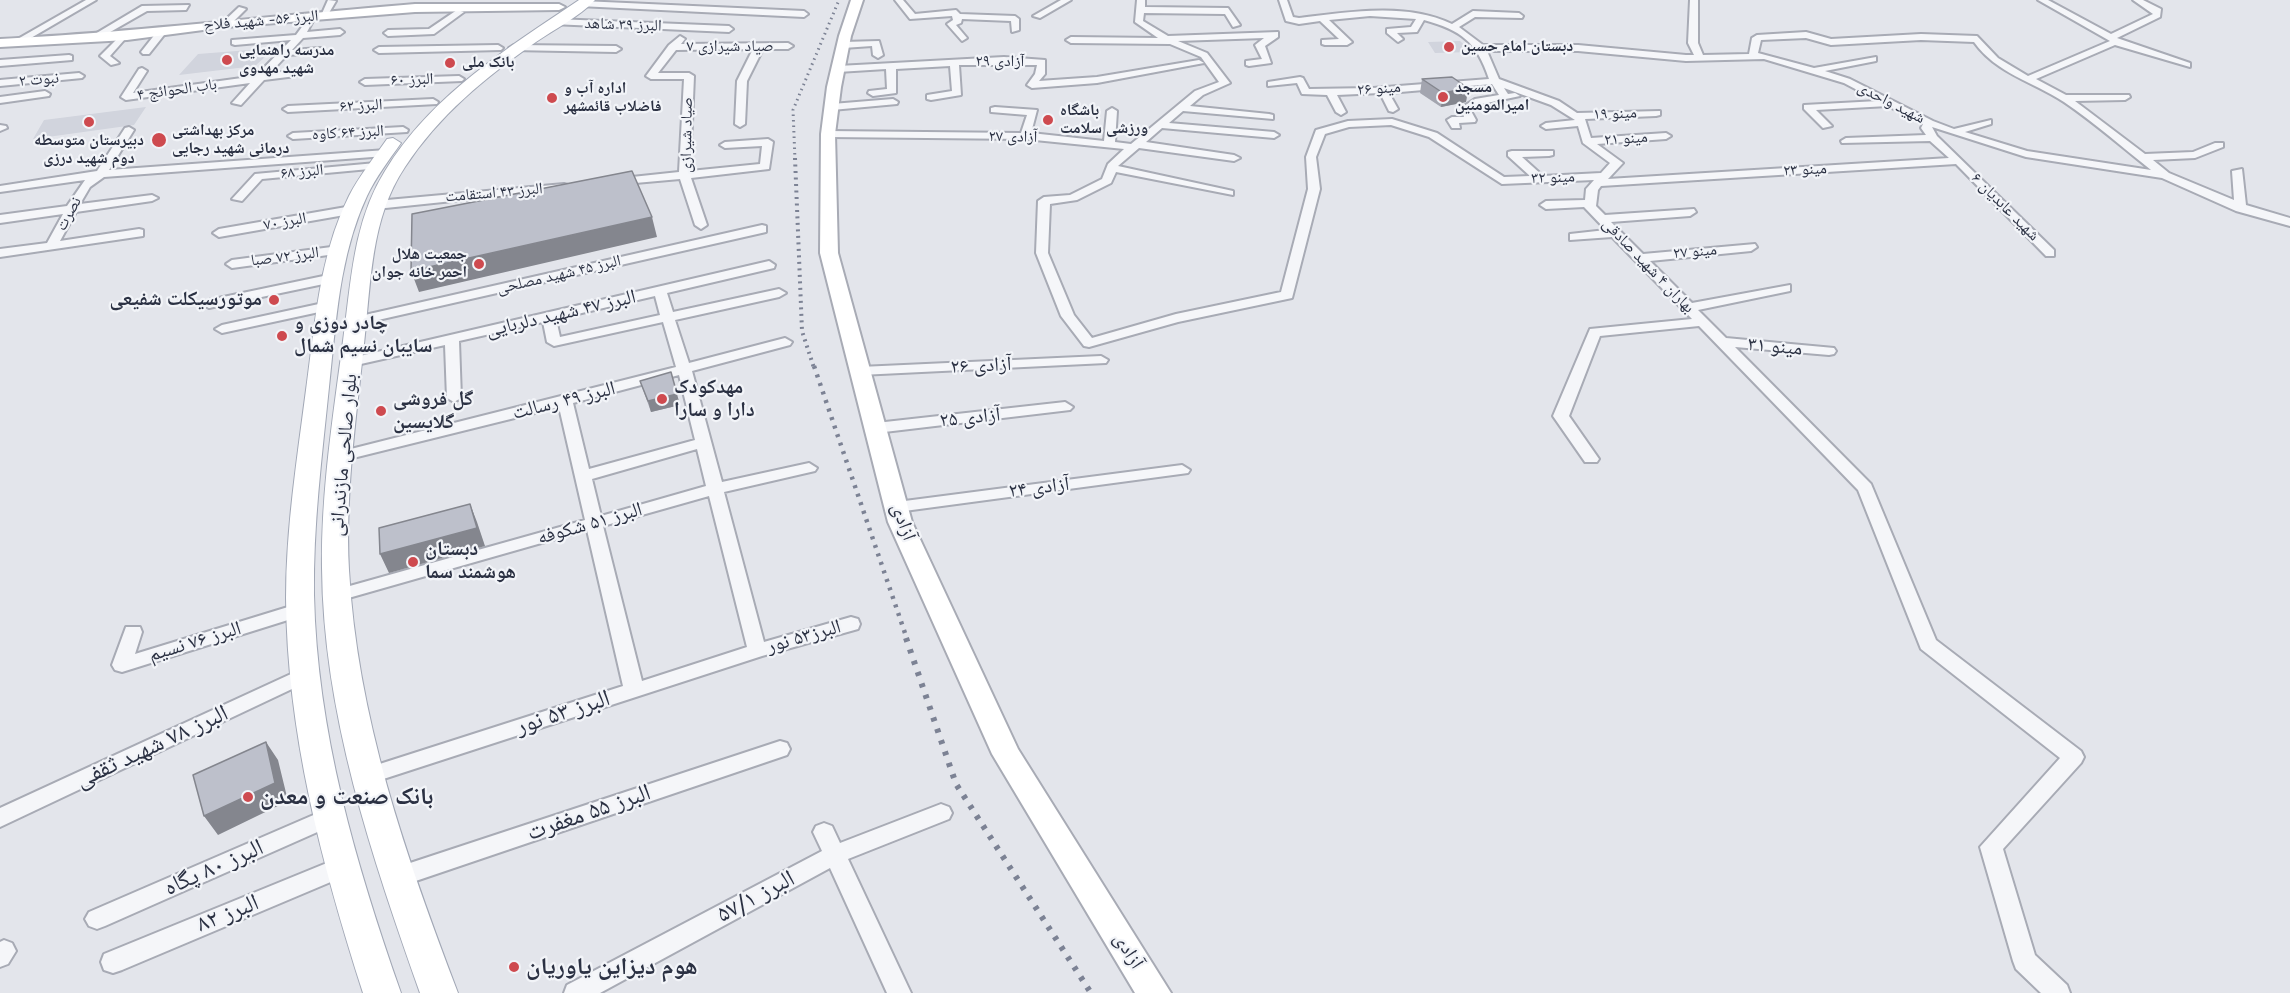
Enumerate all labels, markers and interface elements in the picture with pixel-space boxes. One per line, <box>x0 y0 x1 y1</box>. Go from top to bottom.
street label: البرز ۵۶- شهید فلاح <box>203 6 319 36</box>
street label: البرز ۳۹ شاهد <box>584 14 662 36</box>
street label: صیاد شیرازی ۷ <box>686 37 774 57</box>
place label: دبستان امام حسین <box>1461 37 1573 57</box>
marker: دبستان امام حسین <box>1442 40 1456 54</box>
place label: مدرسه راهنمایی شهید مهدوی <box>239 41 334 79</box>
street label: آزادی ۲۹ <box>976 52 1024 72</box>
marker: مدرسه راهنمایی شهید مهدوی <box>220 53 234 67</box>
place label: بانک ملی <box>462 53 514 73</box>
marker: بانک ملی <box>443 56 457 70</box>
street label: نبوت ۲ <box>18 69 60 91</box>
street label: البرز ۶۰ <box>390 70 434 90</box>
street label: باب الحوائج ۴ <box>136 75 218 105</box>
street label: مینو ۲۶ <box>1357 78 1401 100</box>
place label: مسجد امیرالمومنین <box>1455 78 1529 116</box>
street label: شهید واحدی <box>1854 78 1928 128</box>
place label: اداره آب و فاضلاب قائمشهر <box>564 79 661 117</box>
marker: مسجد امیرالمومنین <box>1436 90 1450 104</box>
marker: اداره آب و فاضلاب قائمشهر <box>545 91 559 105</box>
street label: البرز ۶۲ <box>339 95 383 117</box>
street label: صیاد شیرازی <box>677 97 697 173</box>
place label: باشگاه ورزشی سلامت <box>1060 101 1148 139</box>
street label: مینو ۱۹ <box>1593 104 1637 124</box>
marker: باشگاه ورزشی سلامت <box>1041 113 1055 127</box>
marker: دبیرستان متوسطه دوم شهید درزی <box>82 115 96 129</box>
place label: مرکز بهداشتی درمانی شهید رجایی <box>172 121 289 159</box>
street label: البرز ۶۴ کاوه <box>312 122 384 144</box>
street label: آزادی ۲۷ <box>988 127 1038 147</box>
street label: مینو ۲۱ <box>1604 128 1648 150</box>
place label: دبیرستان متوسطه دوم شهید درزی <box>34 131 144 169</box>
marker: مرکز بهداشتی درمانی شهید رجایی <box>150 131 168 149</box>
street label: مینو ۲۳ <box>1783 159 1827 181</box>
street label: البرز ۶۸ <box>280 161 324 183</box>
street label: مینو ۳۲ <box>1531 168 1575 188</box>
street label: شهید عابدیان ۶ <box>1967 169 2043 245</box>
street label: البرز ۴۳ استقامت <box>444 179 544 207</box>
street label: نصرت <box>52 194 86 234</box>
street label: البرز ۷۰ <box>262 209 308 235</box>
street label: بهاران ۴ شهید صادقی <box>1598 215 1698 317</box>
street label: مینو ۲۷ <box>1672 241 1718 263</box>
street label: البرز ۷۲ صبا <box>250 243 320 271</box>
place label: جمعیت هلال احمر خانه جوان <box>372 245 467 283</box>
street label: البرز ۴۵ شهید مصلحی <box>495 251 623 299</box>
marker: جمعیت هلال احمر خانه جوان <box>472 257 486 271</box>
street label: البرز ۴۷ شهید دلربایی <box>484 285 638 343</box>
place label: موتورسیکلت شفیعی <box>110 288 262 312</box>
marker: موتورسیکلت شفیعی <box>267 293 281 307</box>
place label: چادر دوزی و سایبان نسیم شمال <box>294 312 432 359</box>
marker: چادر دوزی و سایبان نسیم شمال <box>275 329 289 343</box>
street label: مینو ۳۱ <box>1747 333 1803 361</box>
street label: آزادی ۲۶ <box>950 352 1012 380</box>
street label: بلوار صالحی مازندرانی <box>325 373 363 537</box>
place label: مهدکودک دارا و سارا <box>674 376 755 423</box>
street label: البرز ۴۹ رسالت <box>510 377 618 425</box>
place label: گل فروشی گلایسین <box>393 388 473 435</box>
marker: مهدکودک دارا و سارا <box>655 392 669 406</box>
street label: آزادی ۲۵ <box>938 403 1002 433</box>
marker: گل فروشی گلایسین <box>374 404 388 418</box>
street label: آزادی ۲۴ <box>1007 472 1071 504</box>
street label: البرز ۵۱ شکوفه <box>535 498 645 550</box>
street label: آزادی <box>885 500 921 544</box>
place label: دبستان هوشمند سما <box>425 538 516 585</box>
marker: دبستان هوشمند سما <box>406 555 420 569</box>
street label: البرز۵۳ نور <box>764 615 844 659</box>
street label: البرز ۷۶ نسیم <box>146 617 244 667</box>
street label: البرز ۵۳ نور <box>512 684 614 742</box>
street label: البرز ۷۸ شهید ثقفی <box>71 699 233 795</box>
street label: البرز ۵۵ مغفرت <box>523 778 655 848</box>
place label: بانک صنعت و معدن <box>260 783 433 811</box>
marker: بانک صنعت و معدن <box>241 790 255 804</box>
street label: البرز ۸۰ پگاه <box>160 833 268 903</box>
street label: البرز ۵۷/۱ <box>712 865 800 929</box>
street label: البرز ۸۲ <box>193 889 263 939</box>
street label: آزادی <box>1108 929 1148 973</box>
place label: هوم دیزاین یاوریان <box>526 953 698 981</box>
marker: هوم دیزاین یاوریان <box>507 960 521 974</box>

